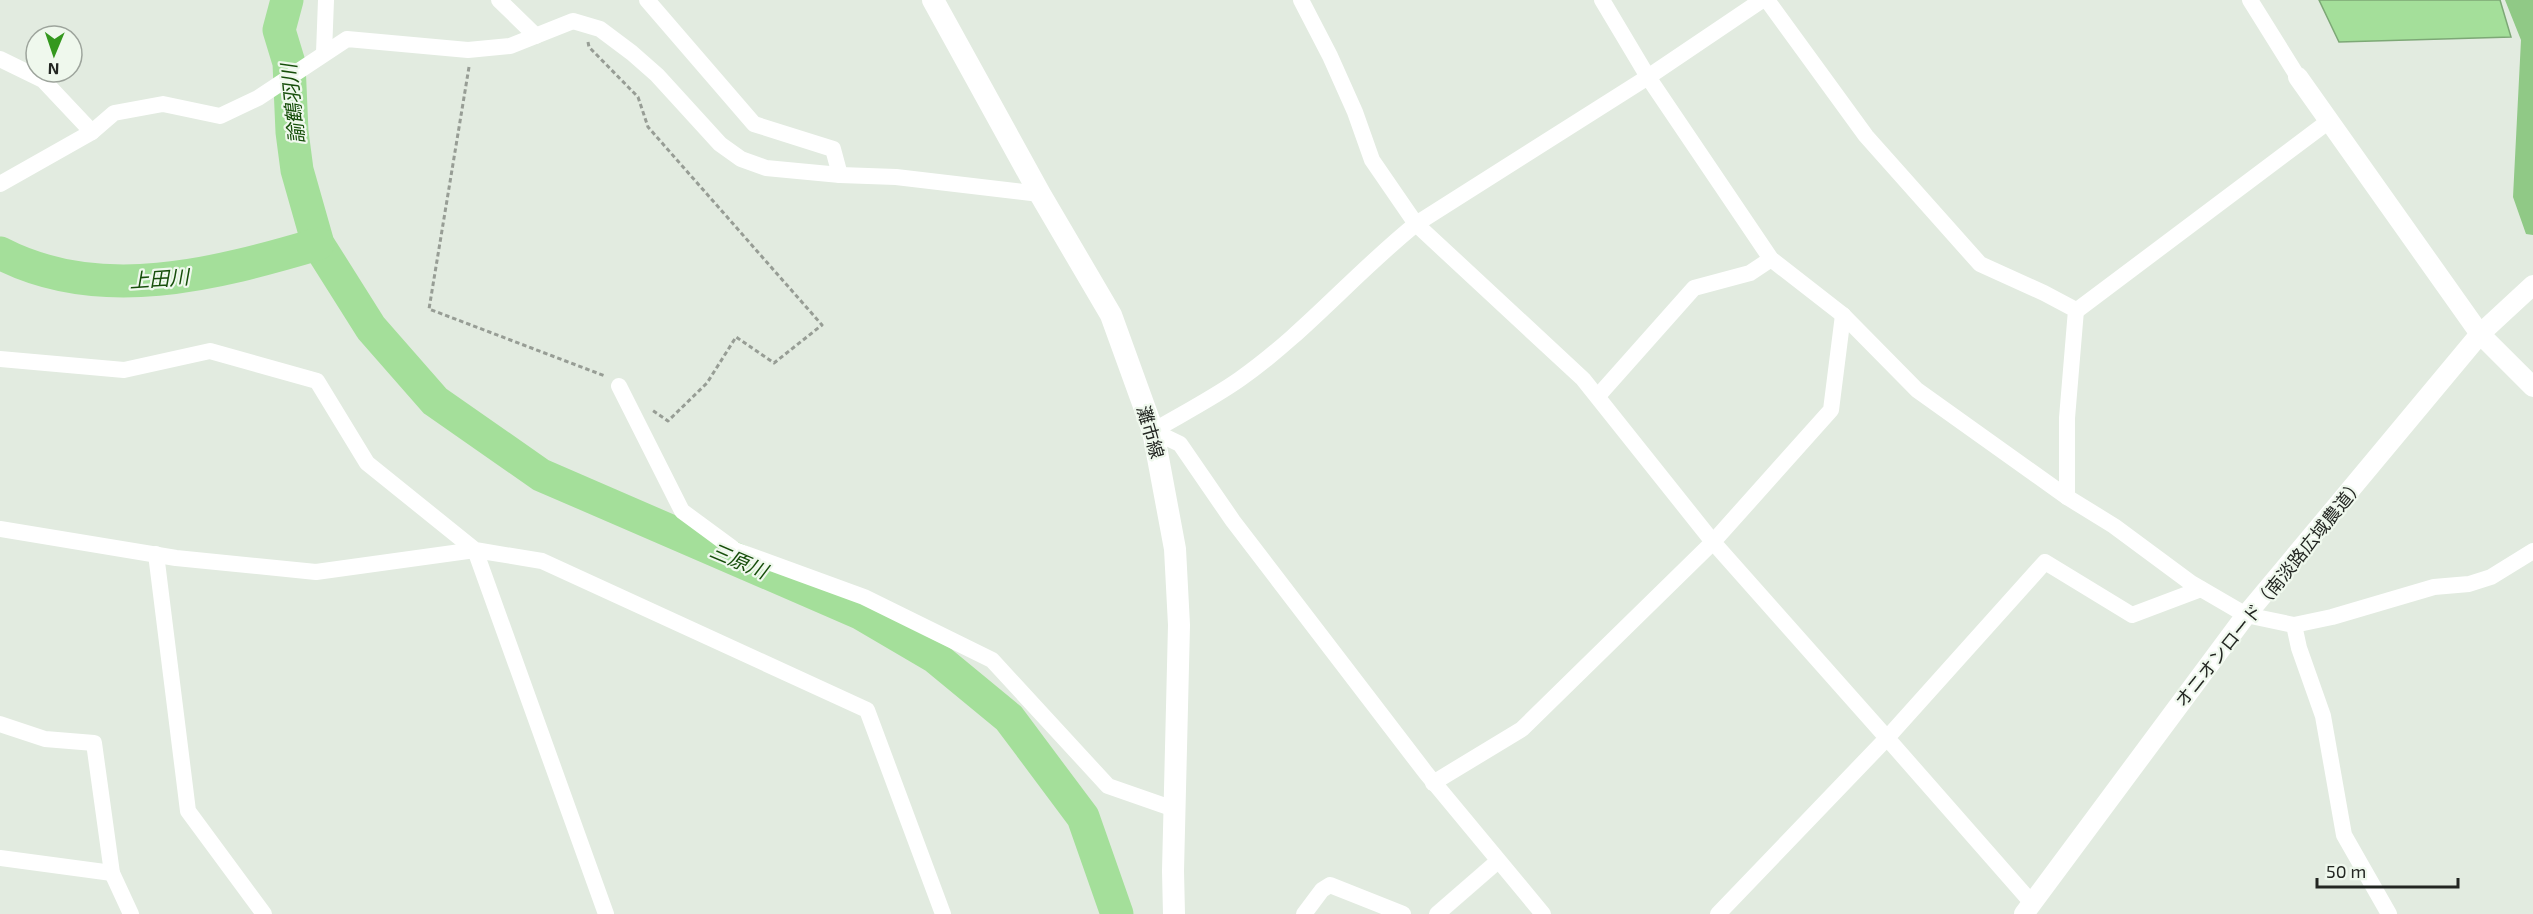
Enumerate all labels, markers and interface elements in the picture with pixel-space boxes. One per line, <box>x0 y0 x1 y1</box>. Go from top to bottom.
north arrow <box>24 24 84 84</box>
text: N <box>47 60 60 79</box>
water label: 諭鶴羽川 <box>276 61 308 145</box>
water label: 上田川 <box>128 264 192 292</box>
street label: 灘市線 <box>1133 403 1169 461</box>
street label: オニオンロード（南淡路広域農道） <box>2170 473 2368 711</box>
water label: 三原川 <box>707 537 773 584</box>
scale bar <box>2317 851 2458 889</box>
text: 50 m <box>2326 860 2366 882</box>

